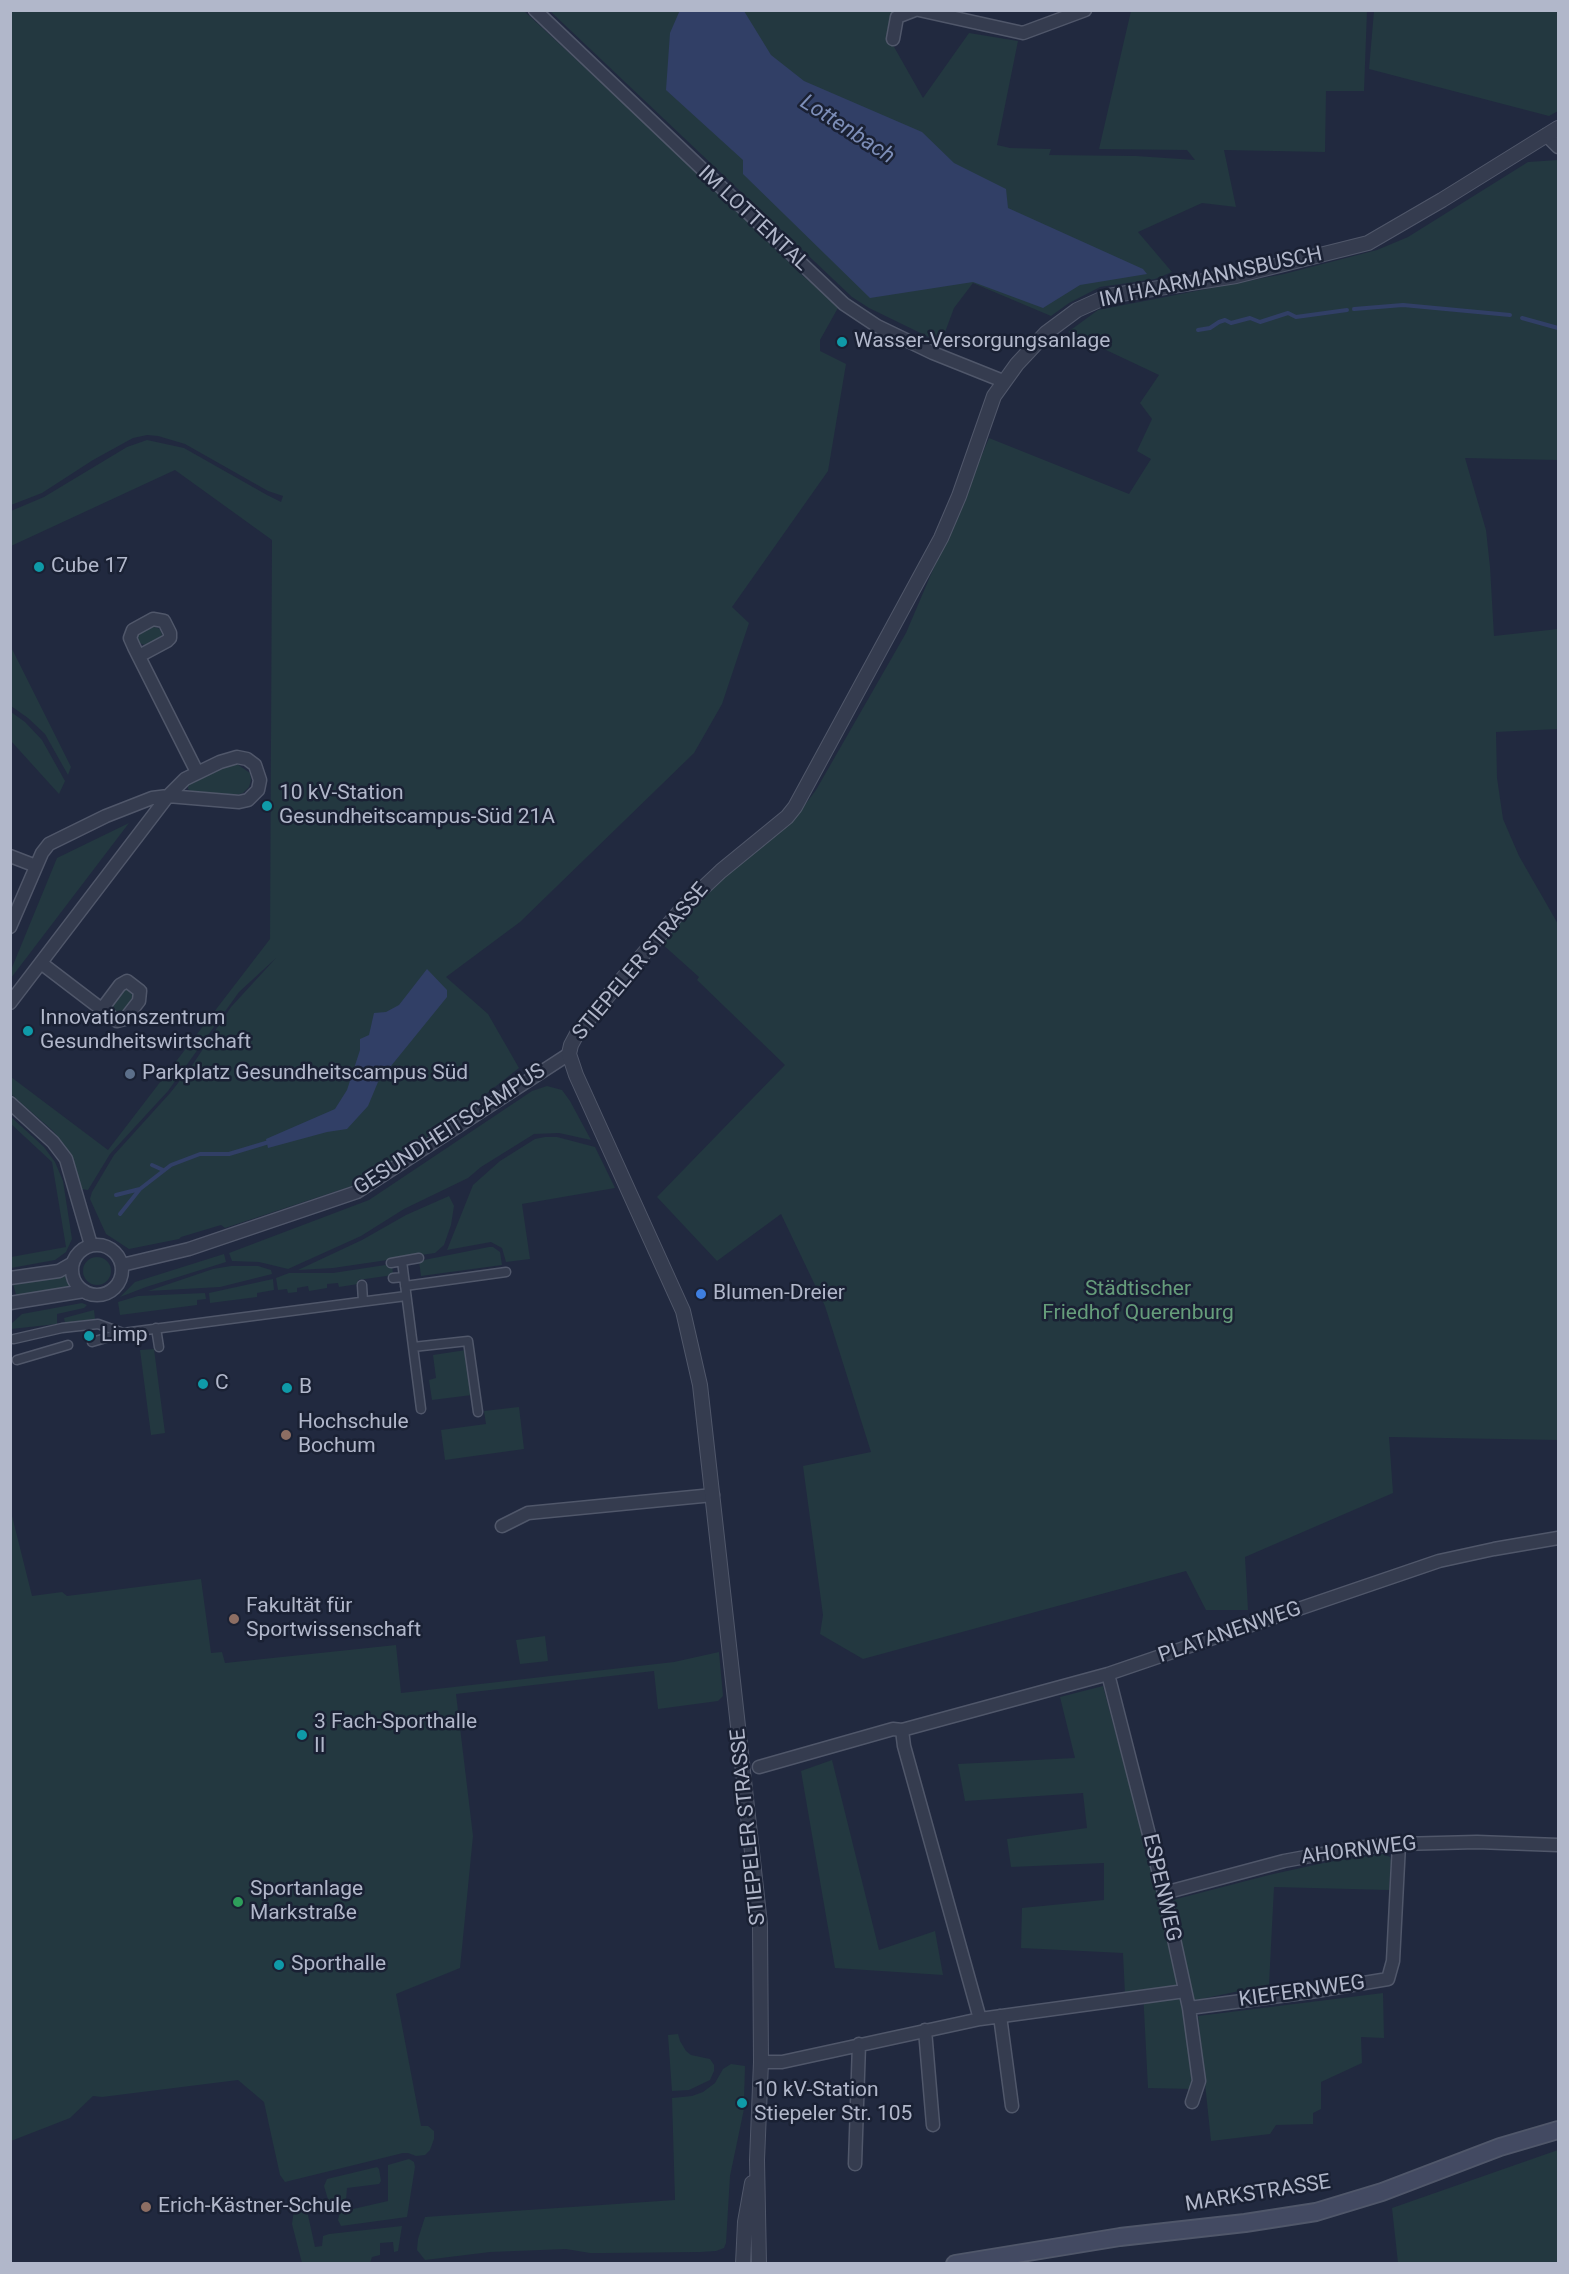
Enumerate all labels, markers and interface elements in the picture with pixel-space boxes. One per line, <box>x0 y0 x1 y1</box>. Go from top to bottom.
water label: Lottenbach <box>795 90 899 170</box>
street label: IM LOTTENTAL <box>692 161 814 277</box>
street label: IM HAARMANNSBUSCH <box>1097 242 1325 314</box>
place label: Wasser-Versorgungsanlage <box>854 329 1110 355</box>
marker: Wasser-Versorgungsanlage <box>835 335 849 349</box>
place label: Cube 17 <box>51 554 128 580</box>
marker: Cube 17 <box>32 560 46 574</box>
place label: 10 kV-Station Gesundheitscampus-Süd 21A <box>279 781 555 831</box>
marker: 10 kV-Station Gesundheitscampus-Süd 21A <box>260 799 274 813</box>
street label: STIEPELER STRASSE <box>568 878 714 1046</box>
place label: Innovationszentrum Gesundheitswirtschaft <box>40 1006 251 1056</box>
marker: Innovationszentrum Gesundheitswirtschaft <box>21 1024 35 1038</box>
street label: GESUNDHEITSCAMPUS <box>350 1059 550 1201</box>
place label: Parkplatz Gesundheitscampus Süd <box>142 1061 468 1087</box>
marker: Parkplatz Gesundheitscampus Süd <box>123 1067 137 1081</box>
park label: Städtischer Friedhof Querenburg <box>1042 1277 1234 1327</box>
place label: Blumen-Dreier <box>713 1281 845 1307</box>
marker: Blumen-Dreier <box>694 1287 708 1301</box>
place label: Limp <box>101 1323 148 1349</box>
marker: Limp <box>82 1329 96 1343</box>
place label: C <box>215 1371 229 1397</box>
place label: B <box>299 1375 312 1401</box>
marker: C <box>196 1377 210 1391</box>
marker: B <box>280 1381 294 1395</box>
place label: Hochschule Bochum <box>298 1410 409 1460</box>
marker: Hochschule Bochum <box>279 1428 293 1442</box>
place label: Fakultät für Sportwissenschaft <box>246 1594 421 1644</box>
street label: PLATANENWEG <box>1155 1597 1305 1669</box>
marker: Fakultät für Sportwissenschaft <box>227 1612 241 1626</box>
place label: 3 Fach-Sporthalle II <box>314 1710 477 1760</box>
street label: STIEPELER STRASSE <box>726 1727 772 1927</box>
marker: 3 Fach-Sporthalle II <box>295 1728 309 1742</box>
street label: AHORNWEG <box>1300 1831 1418 1871</box>
street label: ESPENWEG <box>1136 1832 1186 1944</box>
place label: Sportanlage Markstraße <box>250 1877 363 1927</box>
marker: Sportanlage Markstraße <box>231 1895 245 1909</box>
place label: Sporthalle <box>291 1952 386 1978</box>
marker: Sporthalle <box>272 1958 286 1972</box>
street label: KIEFERNWEG <box>1237 1971 1367 2013</box>
place label: 10 kV-Station Stiepeler Str. 105 <box>754 2078 912 2128</box>
marker: 10 kV-Station Stiepeler Str. 105 <box>735 2096 749 2110</box>
street label: MARKSTRASSE <box>1184 2170 1332 2218</box>
place label: Erich-Kästner-Schule <box>158 2194 351 2220</box>
marker: Erich-Kästner-Schule <box>139 2200 153 2214</box>

